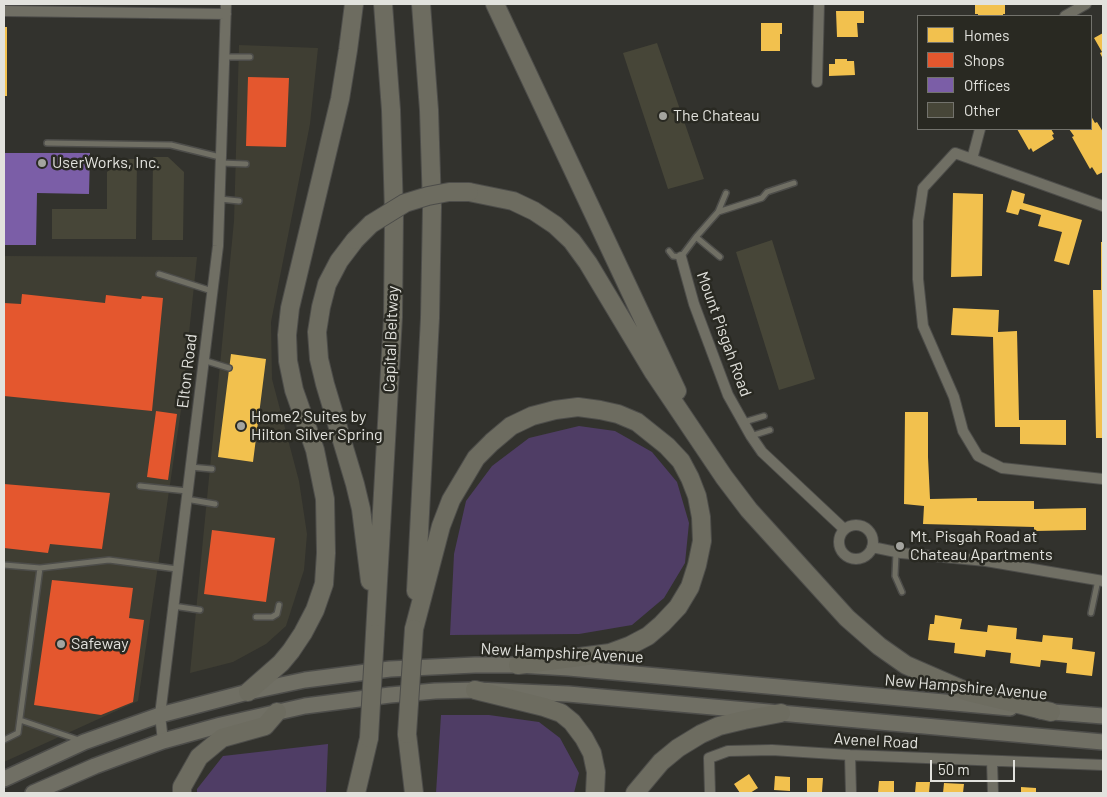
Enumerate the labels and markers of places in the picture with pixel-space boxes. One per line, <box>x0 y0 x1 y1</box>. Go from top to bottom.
place label: The Chateau <box>673 106 760 126</box>
marker: The Chateau <box>657 110 669 122</box>
place label: UserWorks, Inc. <box>52 153 160 173</box>
marker: UserWorks, Inc. <box>36 157 48 169</box>
place label: Home2 Suites by Hilton Silver Spring <box>251 407 383 445</box>
marker: Home2 Suites by Hilton Silver Spring <box>235 420 247 432</box>
place label: Mt. Pisgah Road at Chateau Apartments <box>910 527 1053 565</box>
marker: Mt. Pisgah Road at Chateau Apartments <box>894 540 906 552</box>
place label: Safeway <box>71 634 129 654</box>
marker: Safeway <box>55 638 67 650</box>

